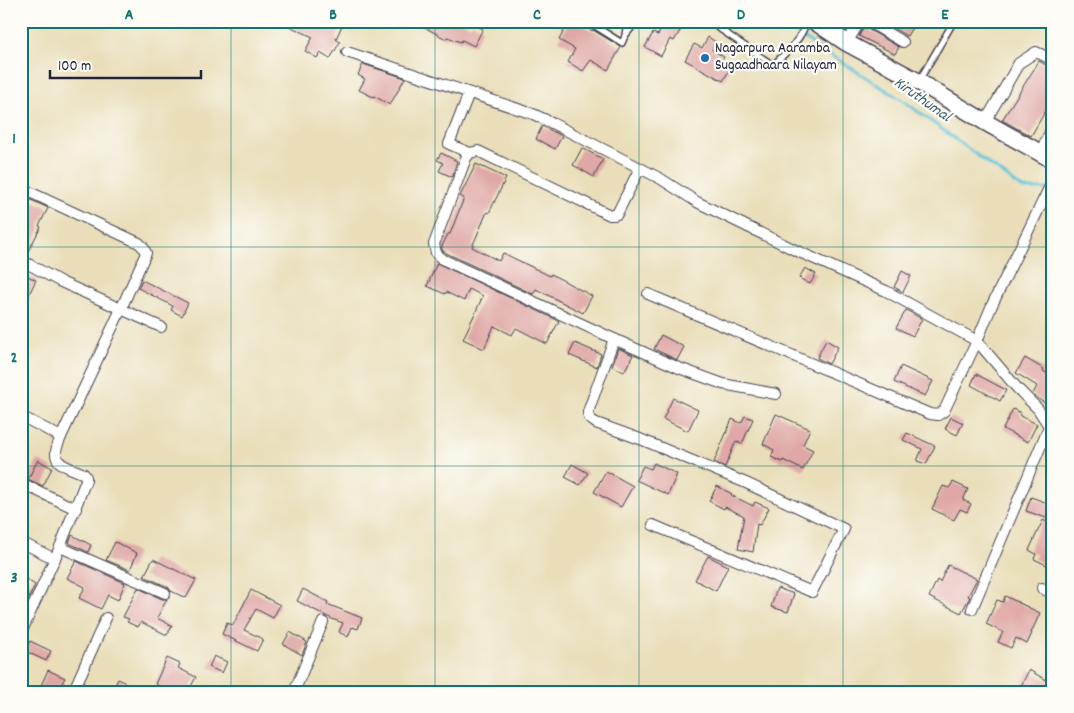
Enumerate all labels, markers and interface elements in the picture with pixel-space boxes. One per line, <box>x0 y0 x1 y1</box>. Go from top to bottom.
text: A <box>125 4 134 27</box>
text: B <box>329 4 337 27</box>
text: C <box>533 4 541 27</box>
text: D <box>737 4 746 27</box>
text: E <box>941 4 949 27</box>
place label: Nagarpura Aaramba Sugaadhaara Nilayam <box>715 38 837 77</box>
scale bar <box>50 48 201 80</box>
marker: Nagarpura Aaramba Sugaadhaara Nilayam <box>699 52 711 64</box>
text: 100 m <box>58 56 91 78</box>
water label: Kiruthumal <box>889 72 956 129</box>
text: 1 <box>12 128 16 151</box>
text: 2 <box>11 347 18 370</box>
text: 3 <box>10 567 18 590</box>

